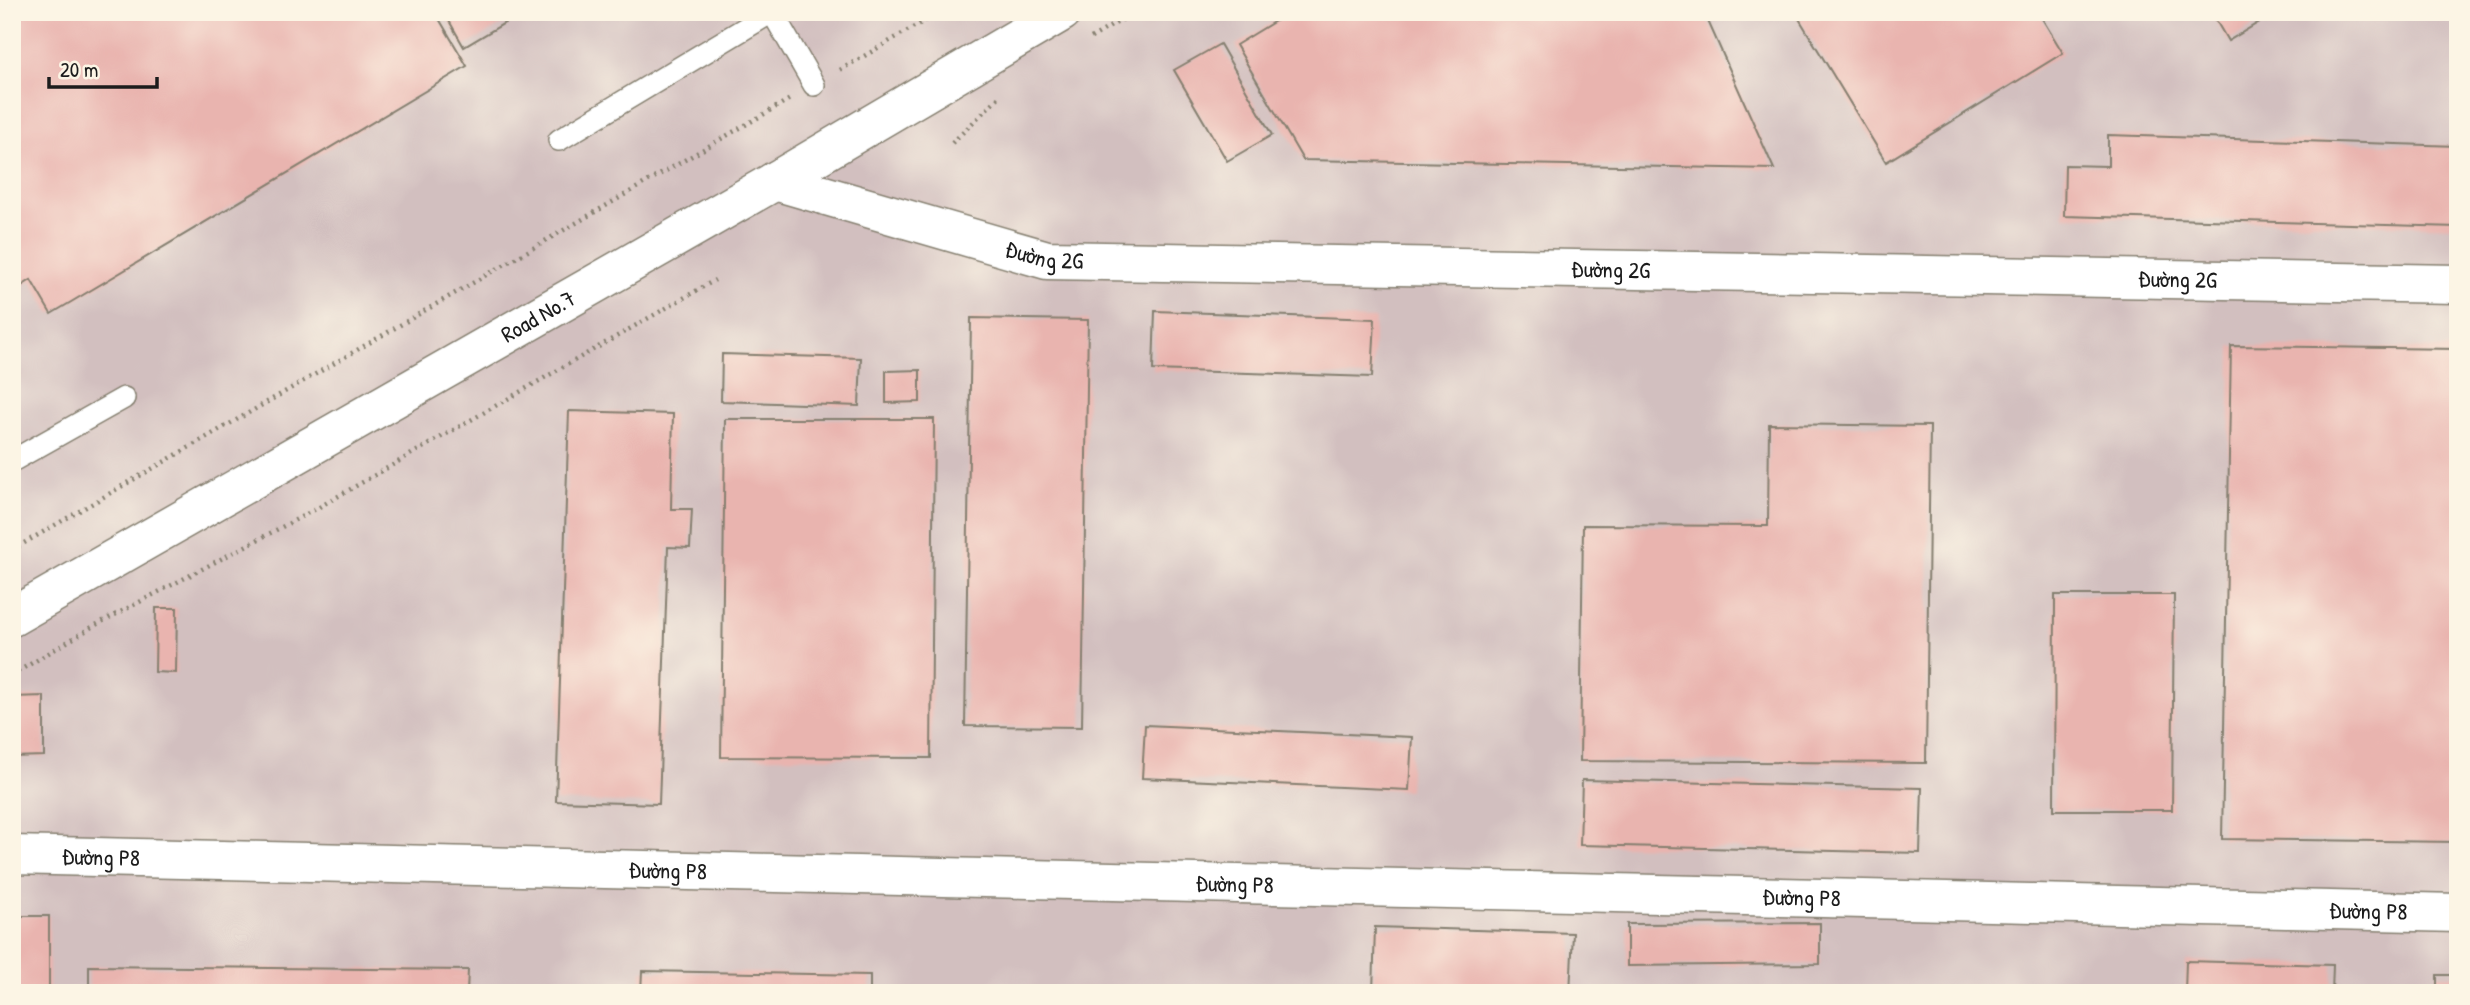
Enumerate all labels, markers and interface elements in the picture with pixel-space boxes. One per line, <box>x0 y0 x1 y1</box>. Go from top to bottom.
scale bar <box>49 46 158 90</box>
text: 20 m <box>60 55 98 84</box>
street label: Đường 2G <box>1002 233 1083 276</box>
street label: Đường 2G <box>1571 253 1650 285</box>
street label: Đường 2G <box>2138 263 2217 295</box>
street label: Road No.7 <box>495 282 581 349</box>
street label: Đường P8 <box>62 840 140 873</box>
street label: Đường P8 <box>628 854 707 886</box>
street label: Đường P8 <box>1195 867 1274 900</box>
street label: Đường P8 <box>1762 881 1841 913</box>
street label: Đường P8 <box>2329 894 2408 927</box>

